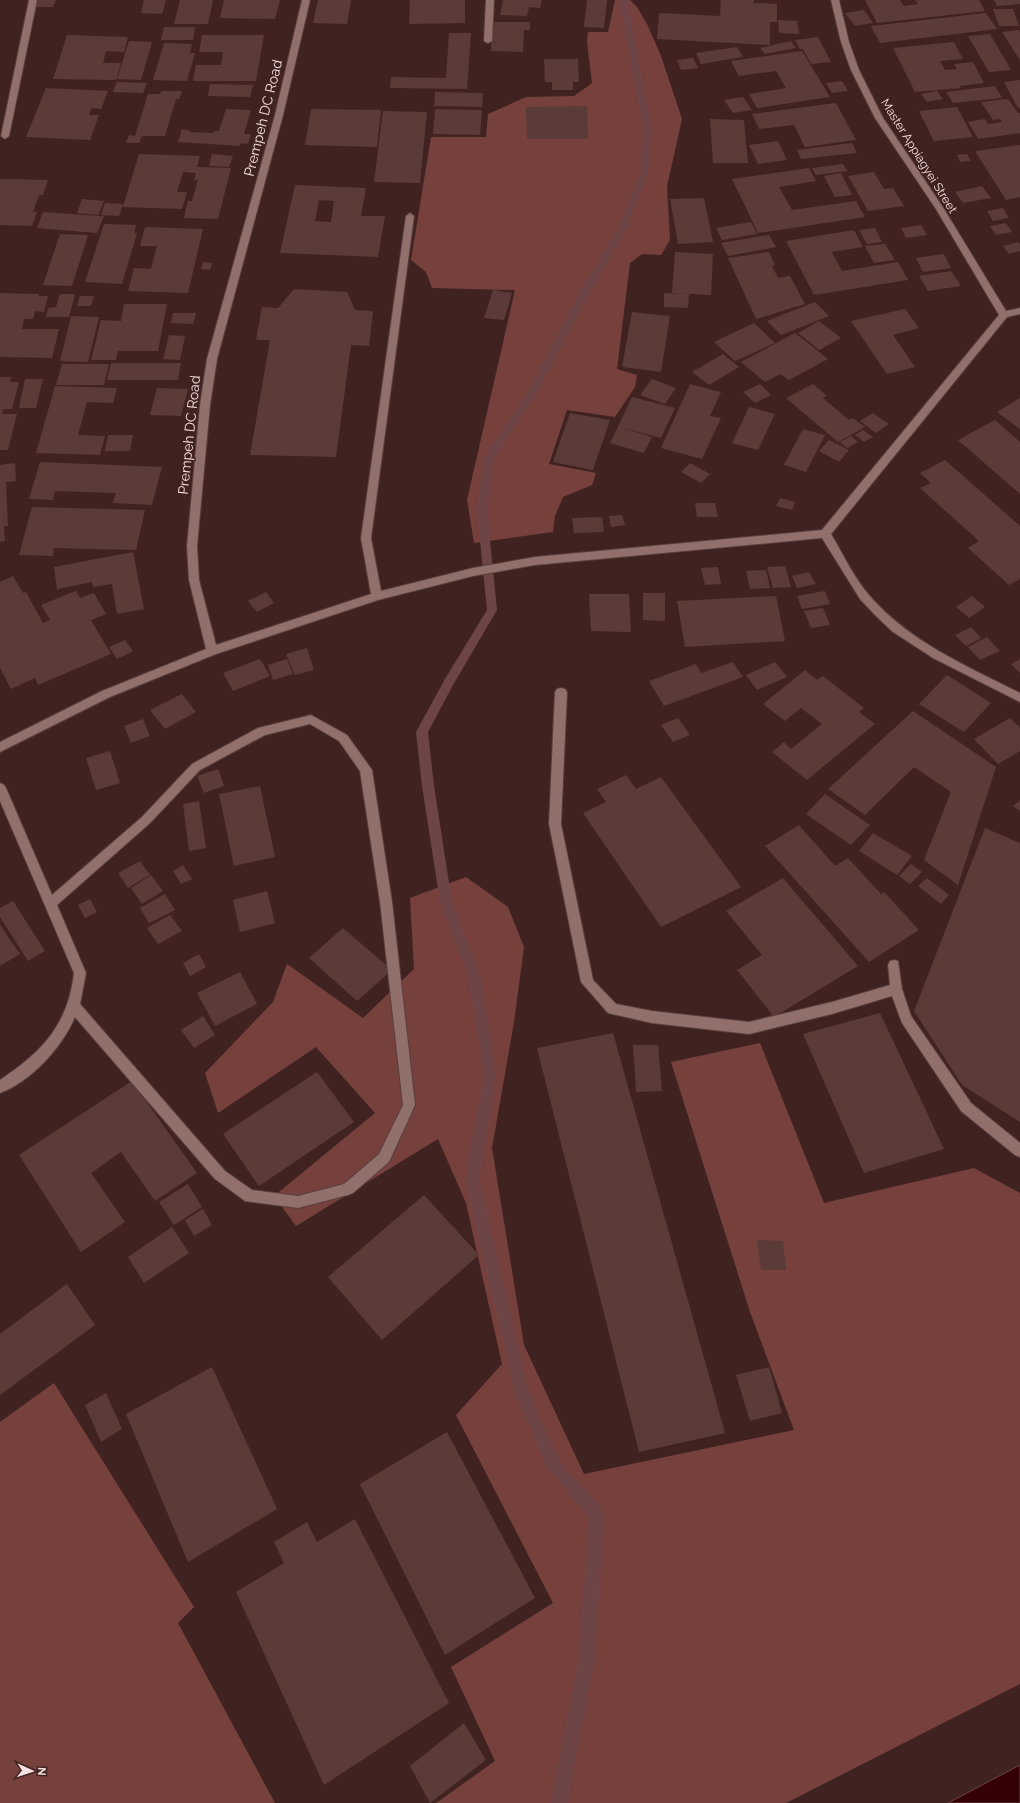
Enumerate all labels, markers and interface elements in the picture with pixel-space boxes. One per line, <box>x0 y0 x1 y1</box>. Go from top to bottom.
street label: Prempeh DC Road <box>241 58 285 178</box>
street label: Master Appiagyei Street <box>878 96 960 216</box>
street label: Prempeh DC Road <box>175 375 203 495</box>
north arrow <box>12 1751 52 1791</box>
text: N <box>35 1767 48 1776</box>

